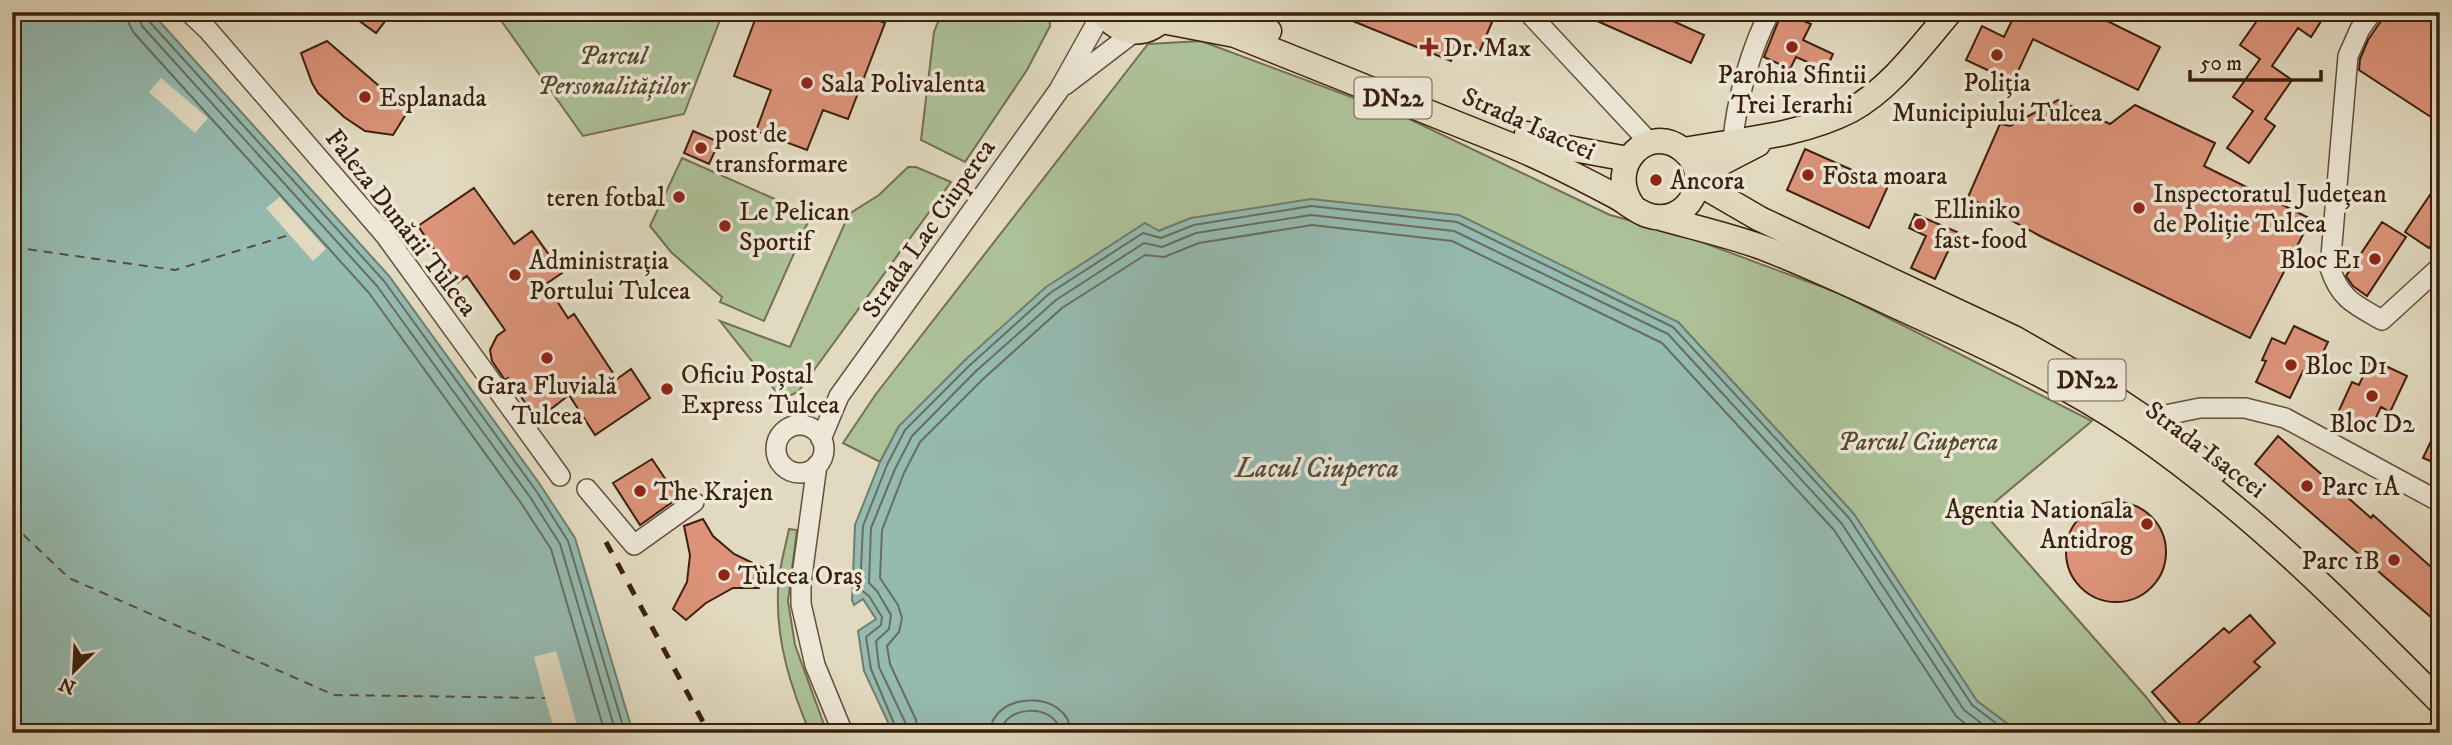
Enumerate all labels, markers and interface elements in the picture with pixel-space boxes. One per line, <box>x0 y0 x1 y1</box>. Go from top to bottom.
place label: Dr. Max <box>1443 32 1531 65</box>
scale bar <box>2190 38 2321 82</box>
marker: Dr. Max <box>1421 39 1437 55</box>
marker: Parohia Sfintii Trei Ierarhi <box>1784 39 1800 55</box>
park label: Parcul Personalităților <box>537 40 691 103</box>
marker: Poliția Municipiului Tulcea <box>1989 47 2005 63</box>
text: 50 m <box>2200 51 2242 77</box>
place label: Parohia Sfintii Trei Ierarhi <box>1718 59 1866 122</box>
place label: Poliția Municipiului Tulcea <box>1892 67 2102 130</box>
place label: Sala Polivalenta <box>821 68 986 101</box>
marker: Sala Polivalenta <box>799 75 815 91</box>
road number: DN22 <box>1354 78 1432 118</box>
street label: Strada Isaccei <box>1457 80 1600 168</box>
place label: Esplanada <box>379 82 487 115</box>
marker: Esplanada <box>357 89 373 105</box>
place label: post de transformare <box>714 118 848 181</box>
street label: Faleza Dunării Tulcea <box>317 123 484 323</box>
street label: Strada Lac Ciuperca <box>855 133 1003 325</box>
marker: post de transformare <box>693 140 709 156</box>
place label: Fosta moara <box>1822 160 1947 193</box>
place label: Ancora <box>1670 165 1745 198</box>
marker: Fosta moara <box>1800 167 1816 183</box>
marker: Ancora <box>1648 172 1664 188</box>
place label: Inspectoratul Județean de Poliție Tulcea <box>2153 178 2387 241</box>
place label: teren fotbal <box>546 182 665 215</box>
marker: teren fotbal <box>671 189 687 205</box>
place label: Elliniko fast-food <box>1934 194 2027 257</box>
place label: Le Pelican Sportif <box>739 196 850 259</box>
marker: Inspectoratul Județean de Poliție Tulcea <box>2131 200 2147 216</box>
marker: Elliniko fast-food <box>1912 216 1928 232</box>
marker: Le Pelican Sportif <box>717 218 733 234</box>
place label: Bloc E1 <box>2280 244 2361 277</box>
place label: Administrația Portului Tulcea <box>529 245 690 308</box>
marker: Bloc E1 <box>2367 251 2383 267</box>
marker: Administrația Portului Tulcea <box>507 267 523 283</box>
marker: Gara Fluvială Tulcea <box>539 350 555 366</box>
place label: Bloc D1 <box>2305 350 2387 383</box>
marker: Bloc D1 <box>2283 357 2299 373</box>
place label: Oficiu Poștal Express Tulcea <box>681 359 840 422</box>
road number: DN22 <box>2048 360 2126 400</box>
place label: Gara Fluvială Tulcea <box>477 370 617 433</box>
marker: Oficiu Poștal Express Tulcea <box>659 381 675 397</box>
marker: Bloc D2 <box>2364 388 2380 404</box>
street label: Strada Isaccei <box>2138 394 2272 506</box>
place label: Bloc D2 <box>2329 408 2415 441</box>
park label: Parcul Ciuperca <box>1838 426 1998 459</box>
water label: Lacul Ciuperca <box>1233 451 1399 486</box>
place label: Parc 1A <box>2321 471 2400 504</box>
place label: The Krajen <box>654 476 774 509</box>
marker: Parc 1A <box>2299 478 2315 494</box>
marker: The Krajen <box>632 483 648 499</box>
place label: Agentia Nationala Antidrog <box>1945 494 2133 557</box>
marker: Agentia Nationala Antidrog <box>2139 516 2155 532</box>
place label: Parc 1B <box>2302 545 2380 578</box>
marker: Parc 1B <box>2386 552 2402 568</box>
place label: Tulcea Oraș <box>738 560 862 593</box>
marker: Tulcea Oraș <box>716 567 732 583</box>
north arrow <box>38 636 108 706</box>
text: N <box>56 671 80 699</box>

